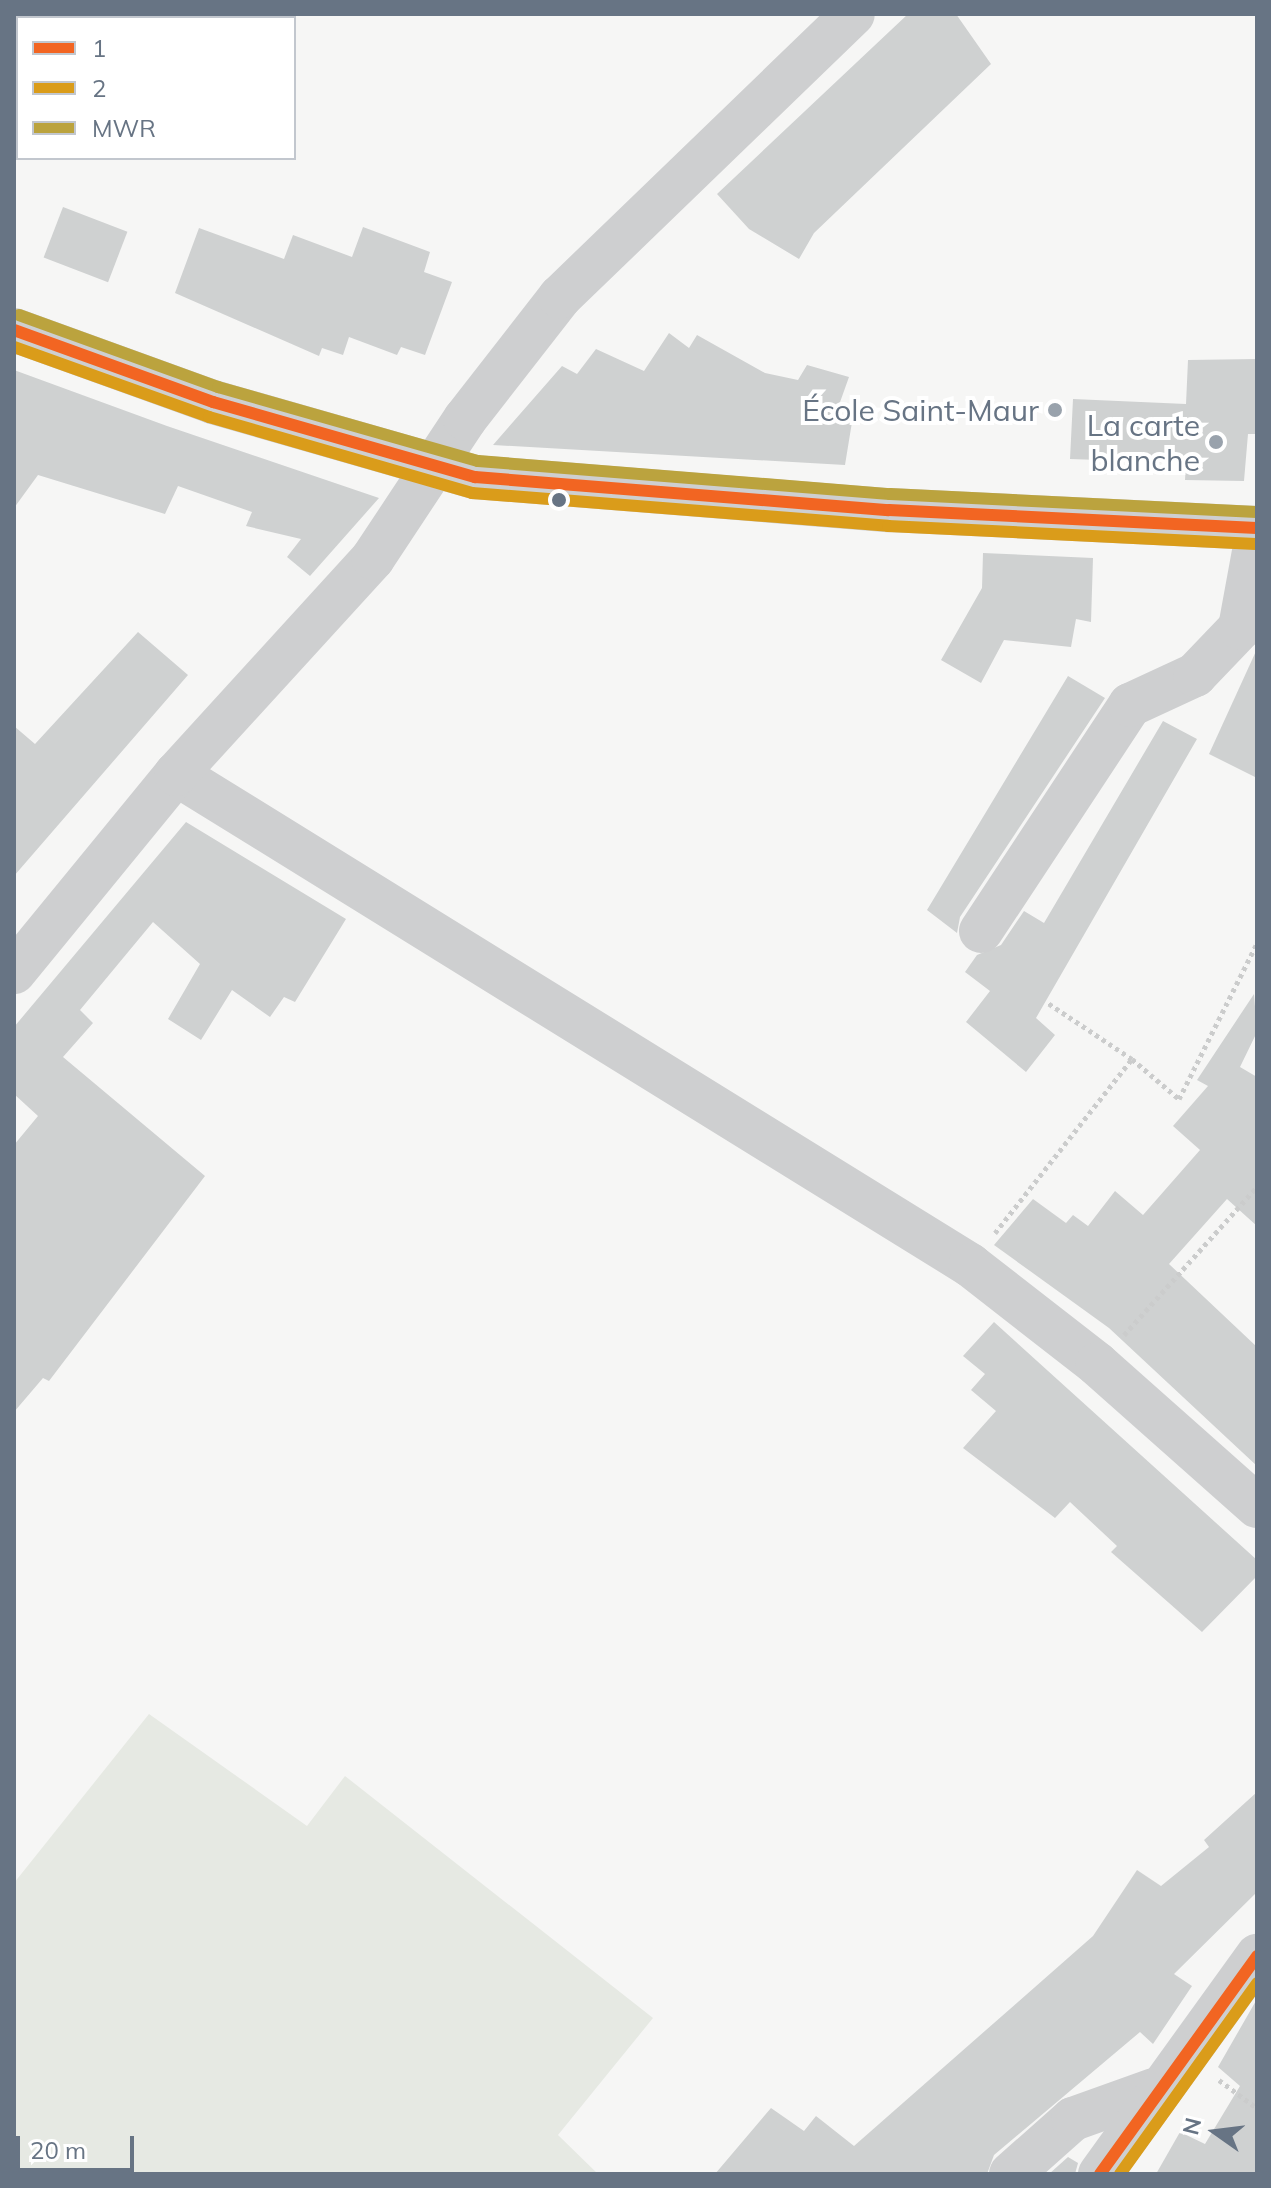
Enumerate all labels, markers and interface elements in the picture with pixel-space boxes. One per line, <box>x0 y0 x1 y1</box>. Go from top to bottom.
legend <box>16 16 296 160</box>
text: 1 <box>92 33 106 63</box>
text: 2 <box>92 73 106 103</box>
text: MWR <box>92 113 156 143</box>
place label: École Saint-Maur <box>802 392 1039 428</box>
marker: École Saint-Maur <box>1046 401 1064 419</box>
place label: La carte blanche <box>1087 407 1200 478</box>
marker: La carte blanche <box>1207 433 1225 451</box>
unlabelled marker <box>551 492 567 508</box>
north arrow <box>1175 2092 1255 2172</box>
text: N <box>1176 2115 1207 2138</box>
scale bar <box>20 2120 138 2170</box>
text: 20 m <box>30 2135 86 2165</box>

